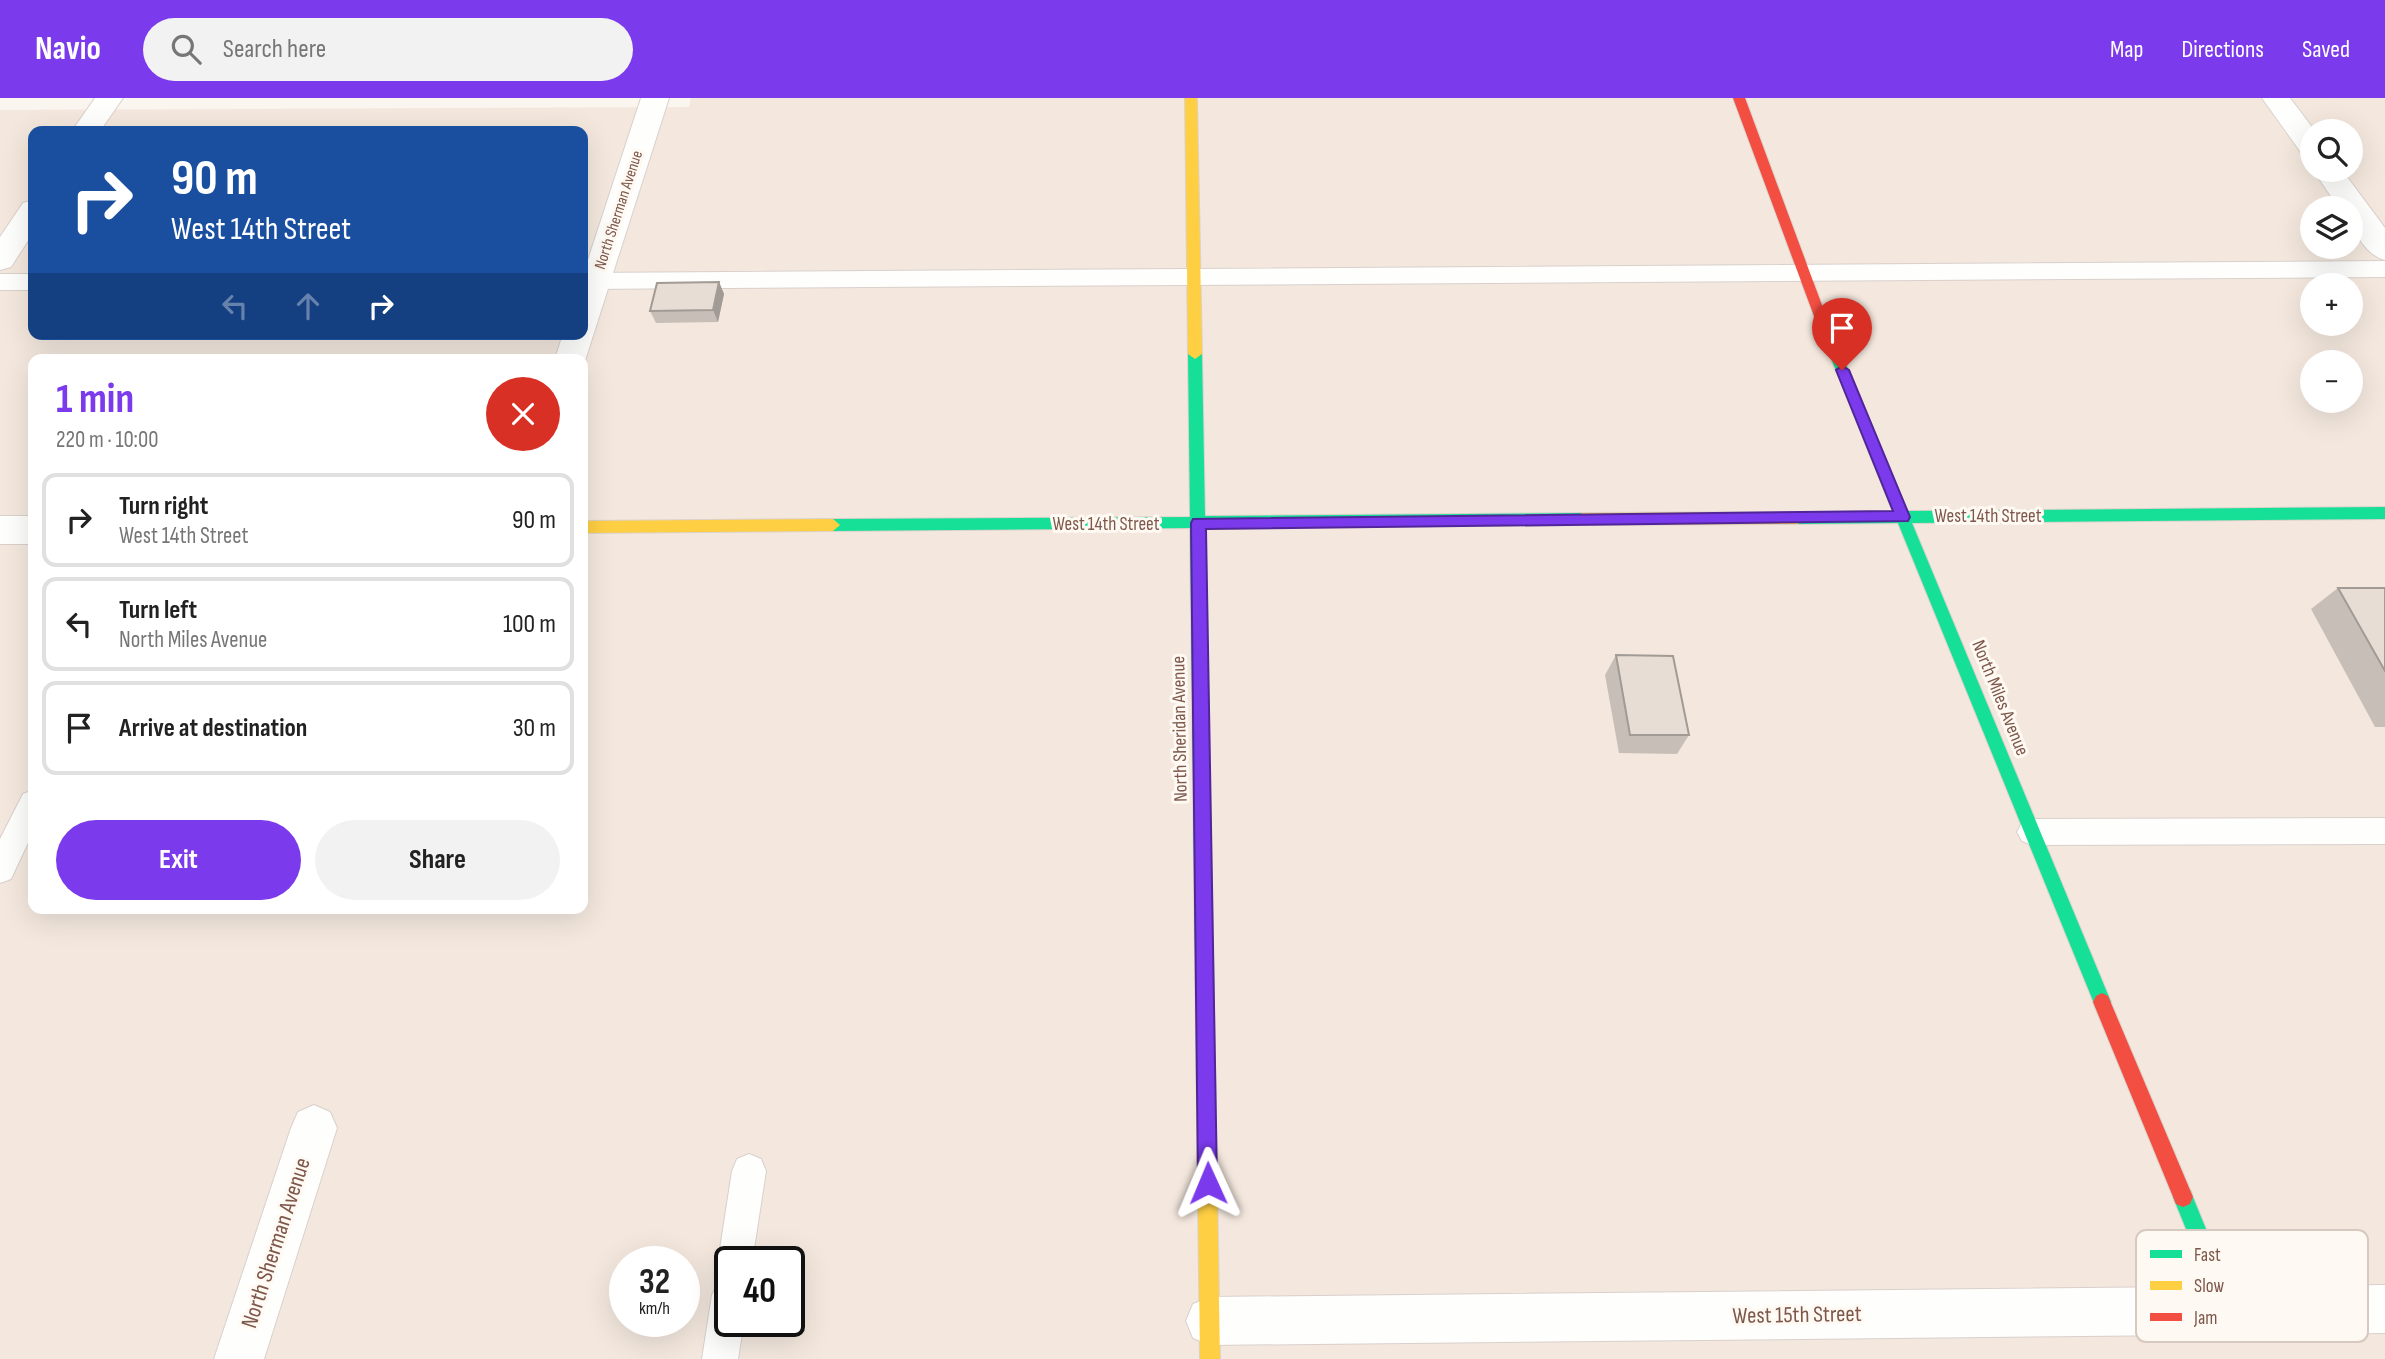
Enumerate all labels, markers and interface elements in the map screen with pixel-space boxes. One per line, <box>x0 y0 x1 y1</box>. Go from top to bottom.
search box <box>143 18 633 81</box>
text: Navio <box>35 29 101 69</box>
icon: search <box>167 30 205 68</box>
text: Search here <box>223 34 326 65</box>
text: Map <box>2110 35 2143 64</box>
text: Directions <box>2181 35 2264 64</box>
text: Saved <box>2302 35 2350 64</box>
map controls <box>2300 119 2363 413</box>
button: search <box>2300 119 2363 182</box>
street label: North Sherman Avenue <box>591 148 647 272</box>
text: 90 m <box>171 150 258 209</box>
icon: right <box>56 154 147 245</box>
button: layers <box>2300 196 2363 259</box>
text: West 14th Street <box>171 210 351 249</box>
button: + <box>2300 273 2363 336</box>
icon: left <box>216 287 254 325</box>
icon: ahead <box>289 287 327 325</box>
icon: right <box>362 287 400 325</box>
pin <box>1812 298 1872 370</box>
icon: arrive <box>1823 309 1861 347</box>
button: − <box>2300 350 2363 413</box>
text: 1 min <box>56 374 134 425</box>
button: close <box>486 377 560 451</box>
text: 220 m · 10:00 <box>56 426 158 454</box>
text: Turn right <box>119 491 208 522</box>
icon: right <box>60 501 98 539</box>
text: 90 m <box>512 505 556 536</box>
street label: West 14th Street <box>1935 505 2042 528</box>
street label: West 14th Street <box>1053 513 1160 536</box>
text: West 14th Street <box>119 522 248 550</box>
text: Turn left <box>119 595 197 626</box>
icon: left <box>60 605 98 643</box>
text: 100 m <box>503 609 556 640</box>
text: North Miles Avenue <box>119 626 267 654</box>
street label: North Miles Avenue <box>1966 637 2034 759</box>
street label: North Sheridan Avenue <box>1167 656 1193 802</box>
icon: arrive <box>60 709 98 747</box>
text: Arrive at destination <box>119 713 307 744</box>
text: 30 m <box>513 713 556 744</box>
button: Exit <box>56 820 301 900</box>
button: Share <box>315 820 560 900</box>
position arrow <box>1171 1146 1245 1220</box>
street label: North Sherman Avenue <box>235 1154 317 1332</box>
legend <box>2136 1230 2368 1342</box>
text: Fast <box>2194 1244 2221 1267</box>
speed limit sign: 40 <box>714 1246 805 1337</box>
text: 32 <box>639 1261 670 1304</box>
text: Slow <box>2194 1275 2224 1298</box>
text: km/h <box>639 1298 670 1319</box>
street label: West 15th Street <box>1732 1300 1862 1330</box>
text: Jam <box>2193 1307 2217 1330</box>

